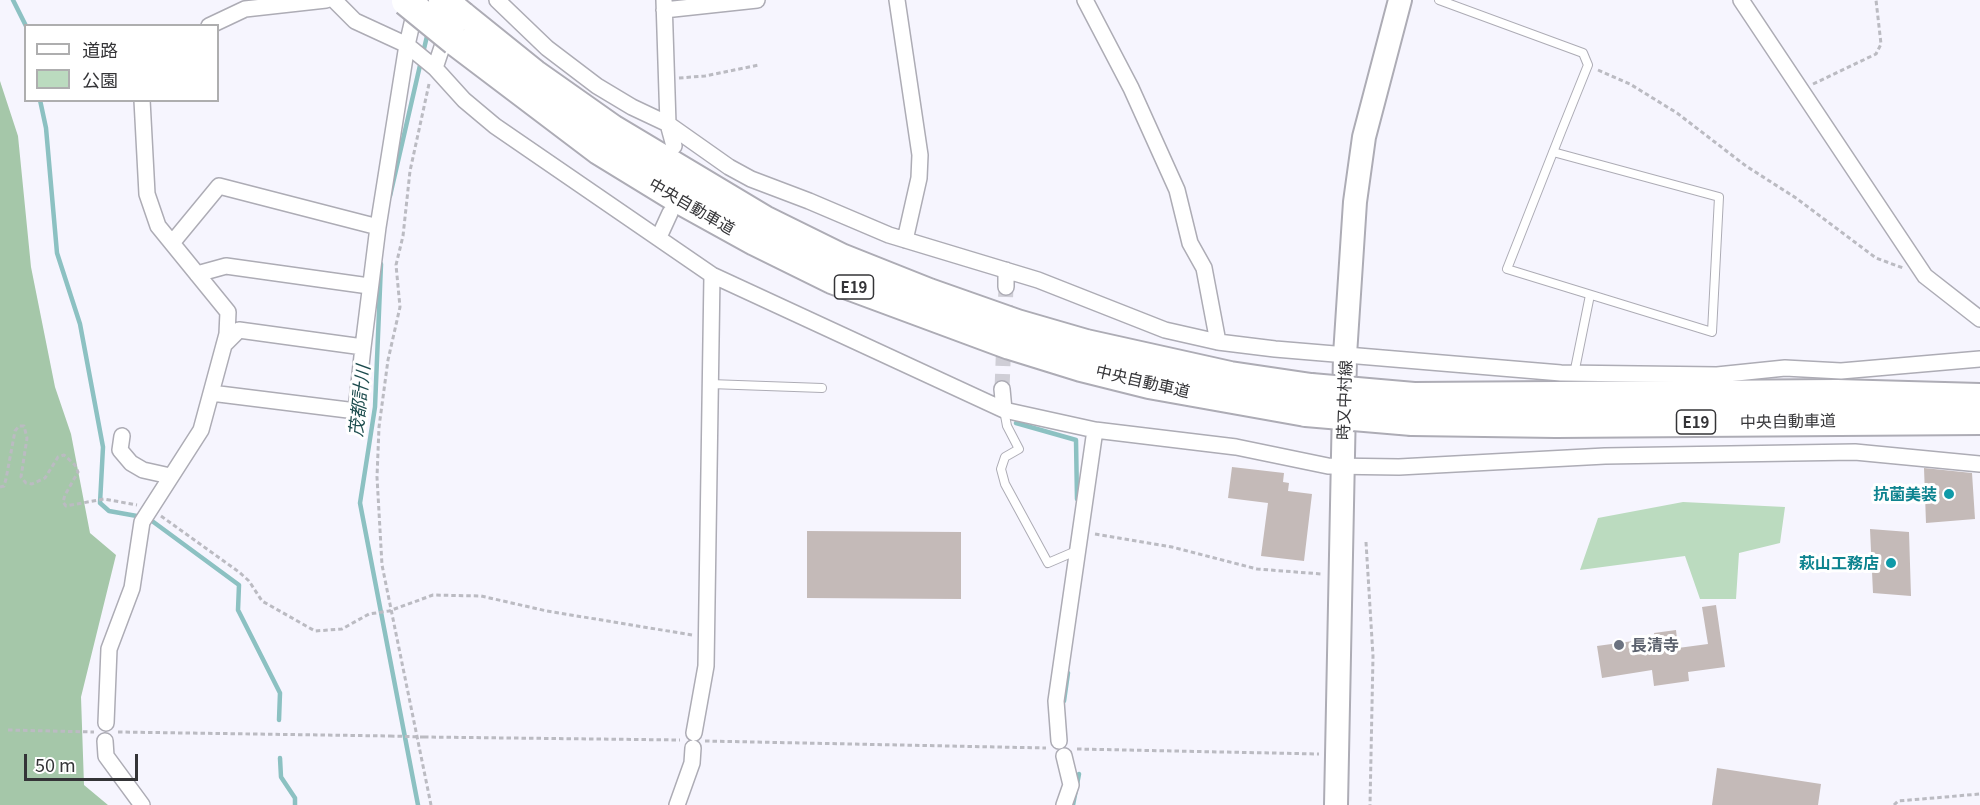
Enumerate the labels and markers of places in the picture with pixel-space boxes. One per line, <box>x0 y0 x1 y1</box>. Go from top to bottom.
place label: 抗菌美装 <box>1873 484 1937 504</box>
marker: 抗菌美装 <box>1942 487 1956 501</box>
place label: 萩山工務店 <box>1799 553 1879 573</box>
marker: 萩山工務店 <box>1884 556 1898 570</box>
place label: 長清寺 <box>1631 635 1679 655</box>
marker: 長清寺 <box>1612 638 1626 652</box>

